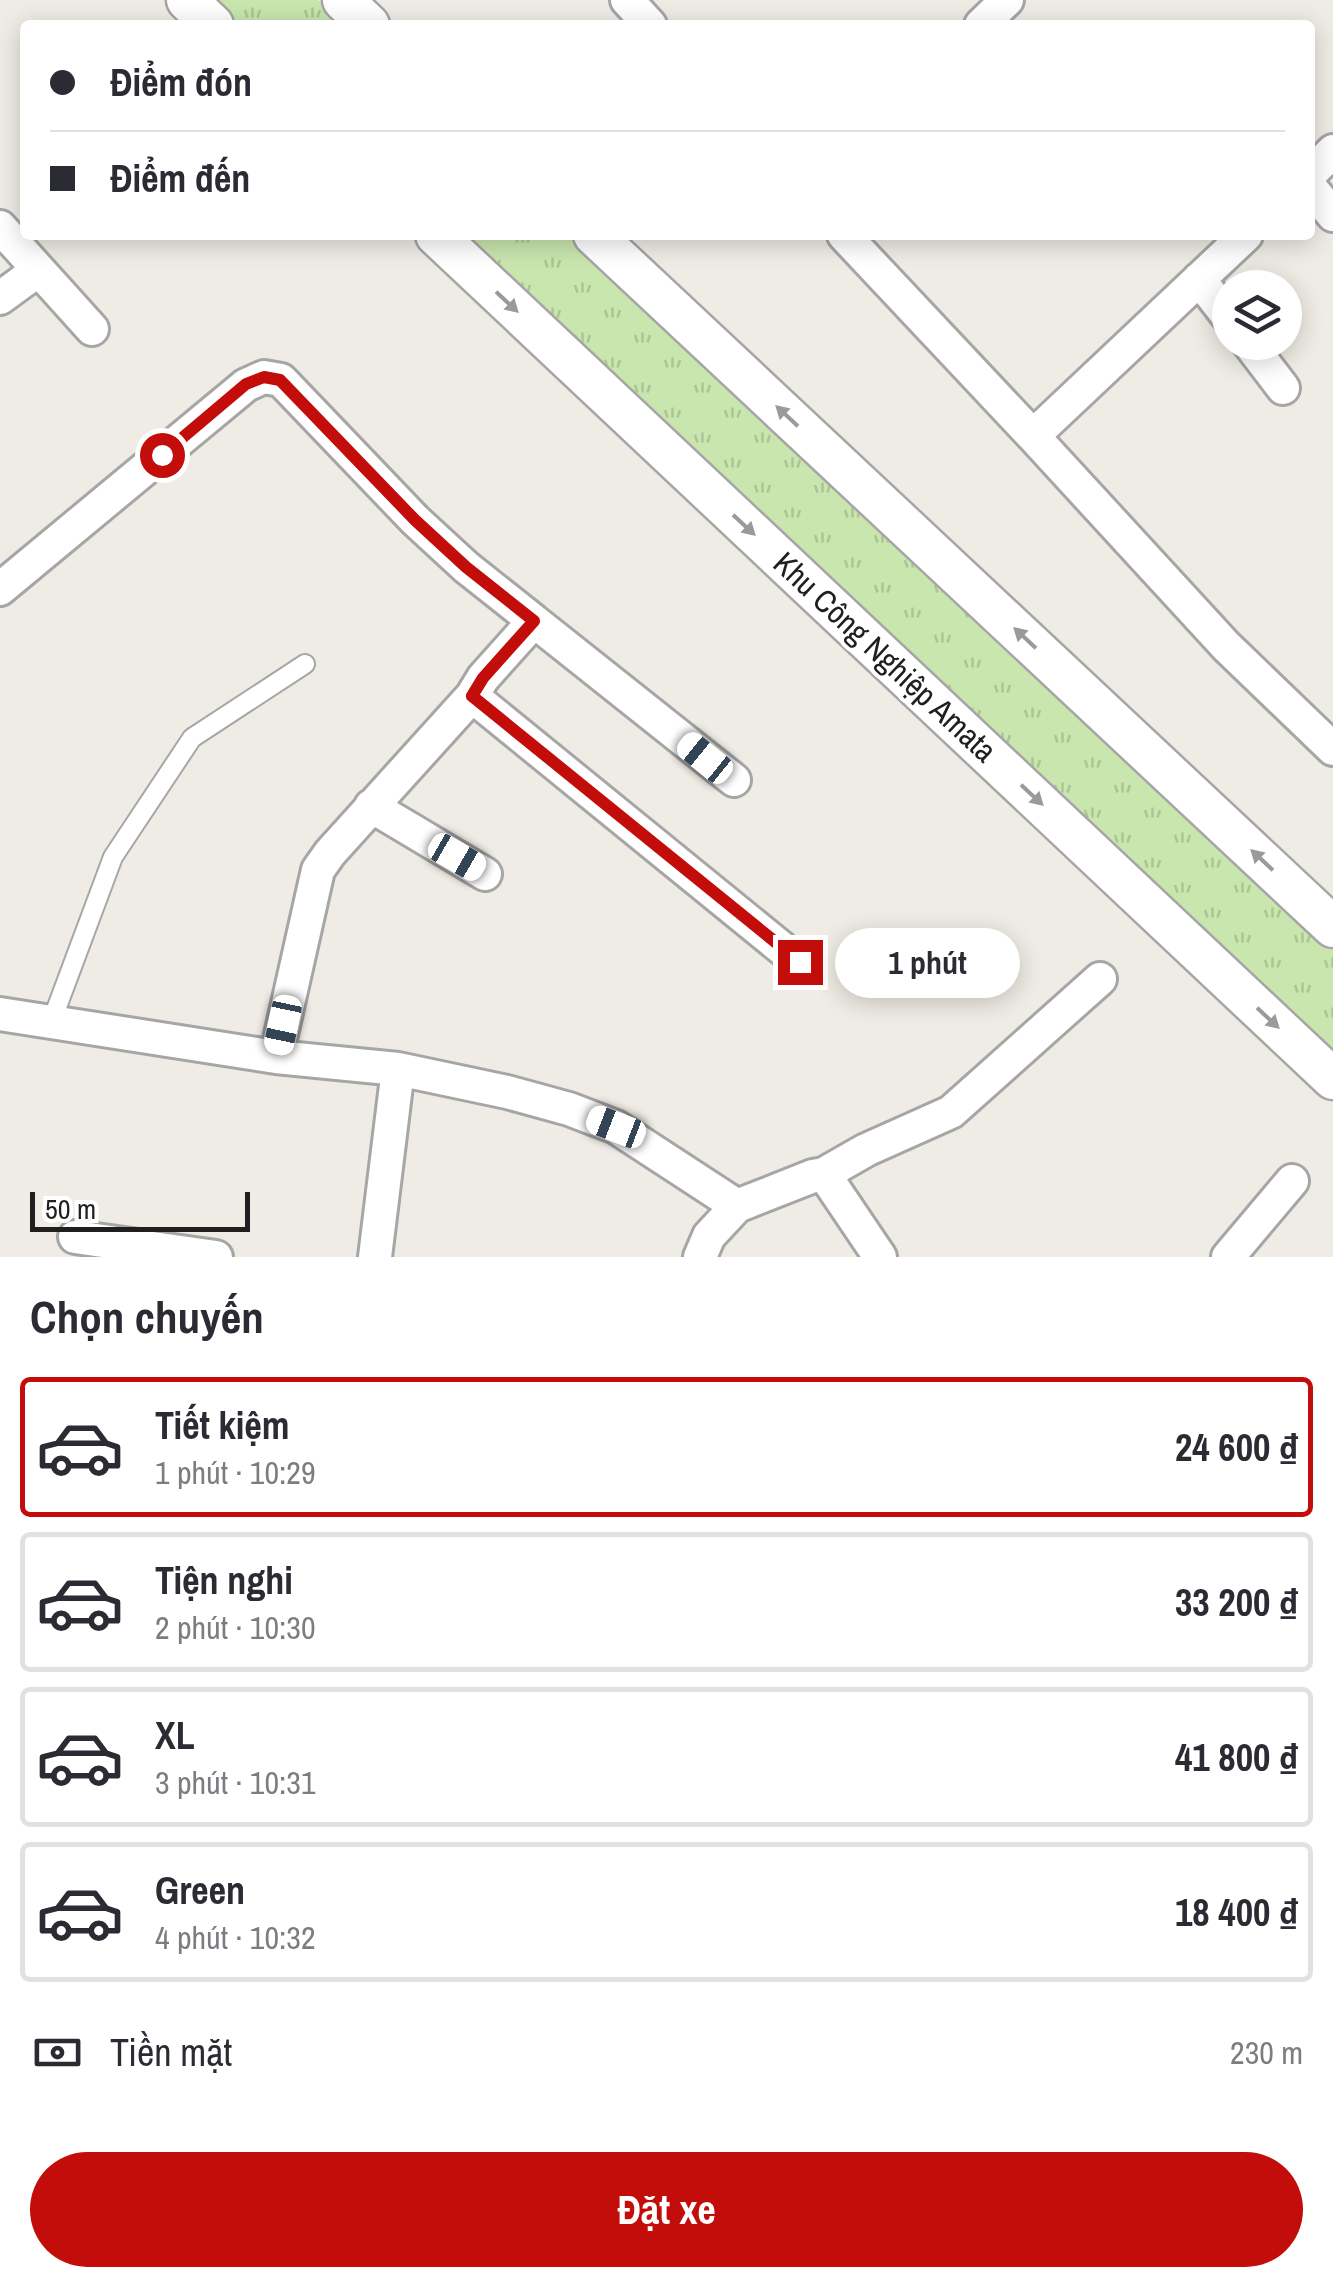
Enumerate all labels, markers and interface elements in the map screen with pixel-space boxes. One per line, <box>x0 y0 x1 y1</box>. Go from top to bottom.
text: Điểm đón <box>110 57 252 108</box>
text: Điểm đến <box>110 153 250 204</box>
map controls <box>1212 270 1302 360</box>
button: layers <box>1212 270 1302 360</box>
one-way arrow <box>495 290 519 313</box>
one-way arrow <box>775 405 799 428</box>
route start <box>140 433 185 478</box>
one-way arrow <box>732 513 756 536</box>
street label: Khu Công Nghiệp Amata <box>765 542 1006 772</box>
one-way arrow <box>1013 627 1037 650</box>
car <box>672 727 738 789</box>
one-way arrow <box>1019 783 1043 806</box>
car <box>424 829 490 885</box>
one-way arrow <box>1250 849 1274 872</box>
callout: 1 phút <box>835 927 1020 997</box>
route end <box>778 940 823 985</box>
text: 1 phút <box>888 941 967 984</box>
car <box>262 993 304 1057</box>
one-way arrow <box>1256 1006 1280 1029</box>
car <box>583 1102 649 1152</box>
scale bar <box>30 1187 250 1232</box>
text: 50 m <box>45 1190 96 1228</box>
text: Chọn chuyến <box>30 1286 264 1347</box>
text: Tiết kiệm <box>155 1400 290 1451</box>
icon: car <box>35 1402 125 1492</box>
text: 24 600 ₫ <box>1175 1422 1298 1473</box>
text: 1 phút · 10:29 <box>155 1451 316 1494</box>
text: Tiện nghi <box>155 1555 293 1606</box>
icon: car <box>35 1557 125 1647</box>
text: 33 200 ₫ <box>1175 1577 1298 1628</box>
text: 2 phút · 10:30 <box>155 1606 316 1649</box>
text: XL <box>155 1710 195 1761</box>
icon: car <box>35 1712 125 1802</box>
text: 41 800 ₫ <box>1175 1732 1298 1783</box>
text: 3 phút · 10:31 <box>155 1761 316 1804</box>
text: Green <box>155 1865 245 1916</box>
icon: car <box>35 1867 125 1957</box>
text: 18 400 ₫ <box>1175 1887 1298 1938</box>
text: 4 phút · 10:32 <box>155 1916 316 1959</box>
icon: cash <box>30 2025 85 2080</box>
text: Tiền mặt <box>110 2027 232 2078</box>
text: 230 m <box>1230 2031 1303 2074</box>
button: Đặt xe <box>30 2152 1303 2267</box>

